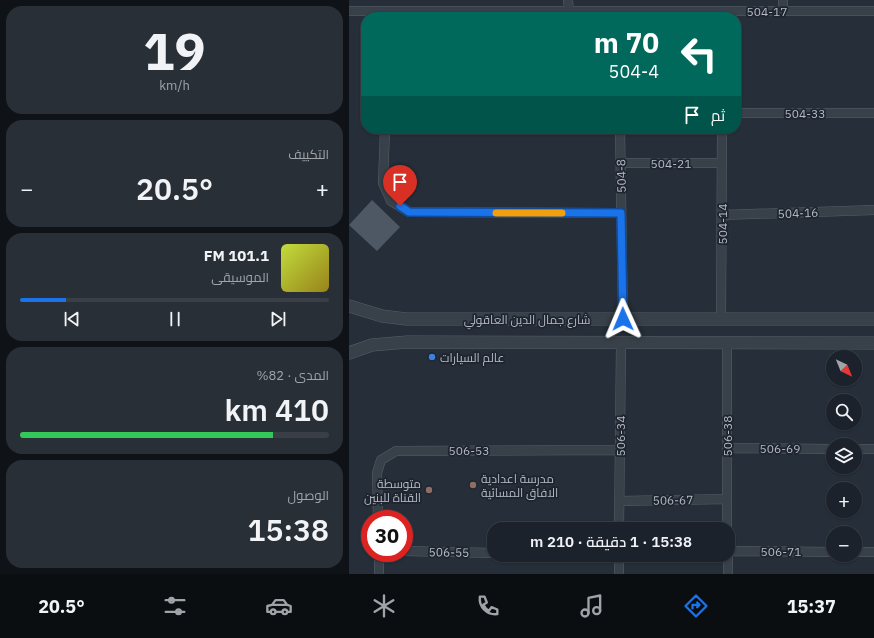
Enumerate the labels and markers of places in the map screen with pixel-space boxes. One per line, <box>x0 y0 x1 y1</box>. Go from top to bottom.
pin <box>383 165 417 206</box>
place label: عالم السيارات <box>440 350 504 366</box>
marker: عالم السيارات <box>427 352 437 362</box>
place label: مدرسة اعدادية الافاق المسائية <box>481 471 558 500</box>
place label: متوسطة القناة للبنين <box>364 476 421 505</box>
marker: مدرسة اعدادية الافاق المسائية <box>468 480 478 490</box>
marker: متوسطة القناة للبنين <box>424 485 434 495</box>

